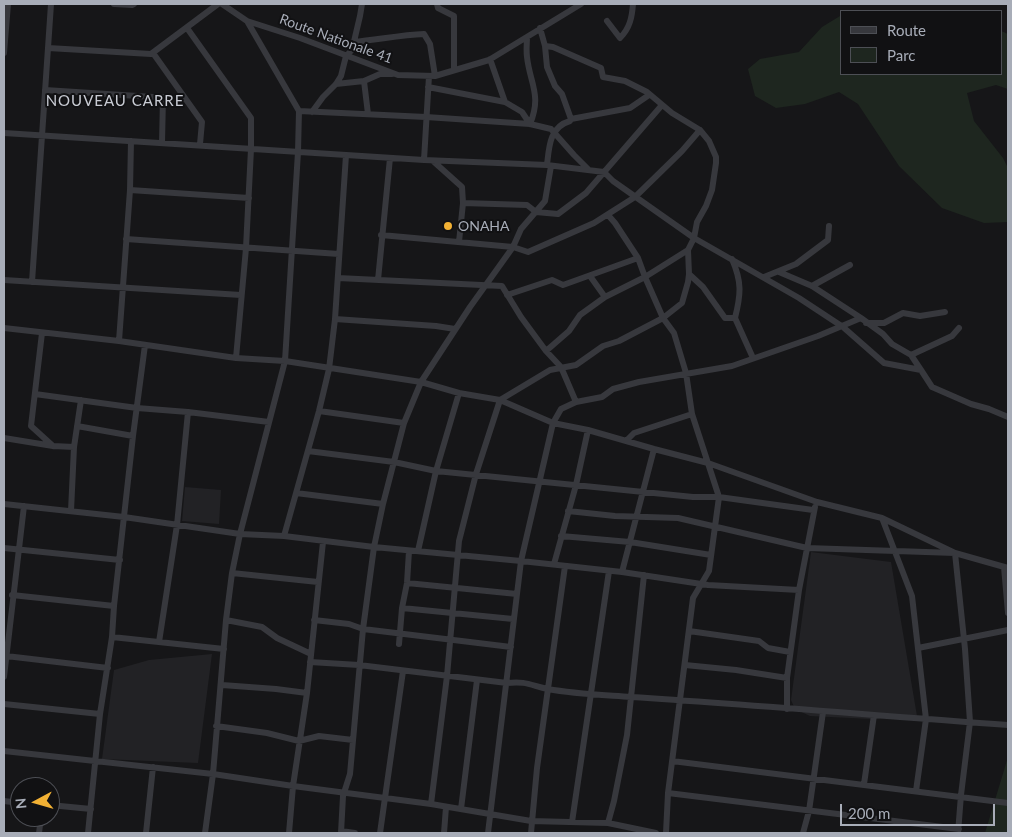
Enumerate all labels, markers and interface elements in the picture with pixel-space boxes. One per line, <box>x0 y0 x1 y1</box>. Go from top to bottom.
legend <box>840 10 1002 75</box>
street label: Route Nationale 41 <box>277 11 395 67</box>
text: Route <box>887 21 926 39</box>
text: Parc <box>887 46 916 64</box>
district label: NOUVEAU CARRE <box>44 92 186 110</box>
place label: ONAHA <box>458 218 510 234</box>
marker: ONAHA <box>442 220 454 232</box>
north arrow <box>10 777 60 827</box>
scale bar <box>842 794 997 826</box>
text: N <box>12 797 30 810</box>
text: 200 m <box>848 804 890 822</box>

